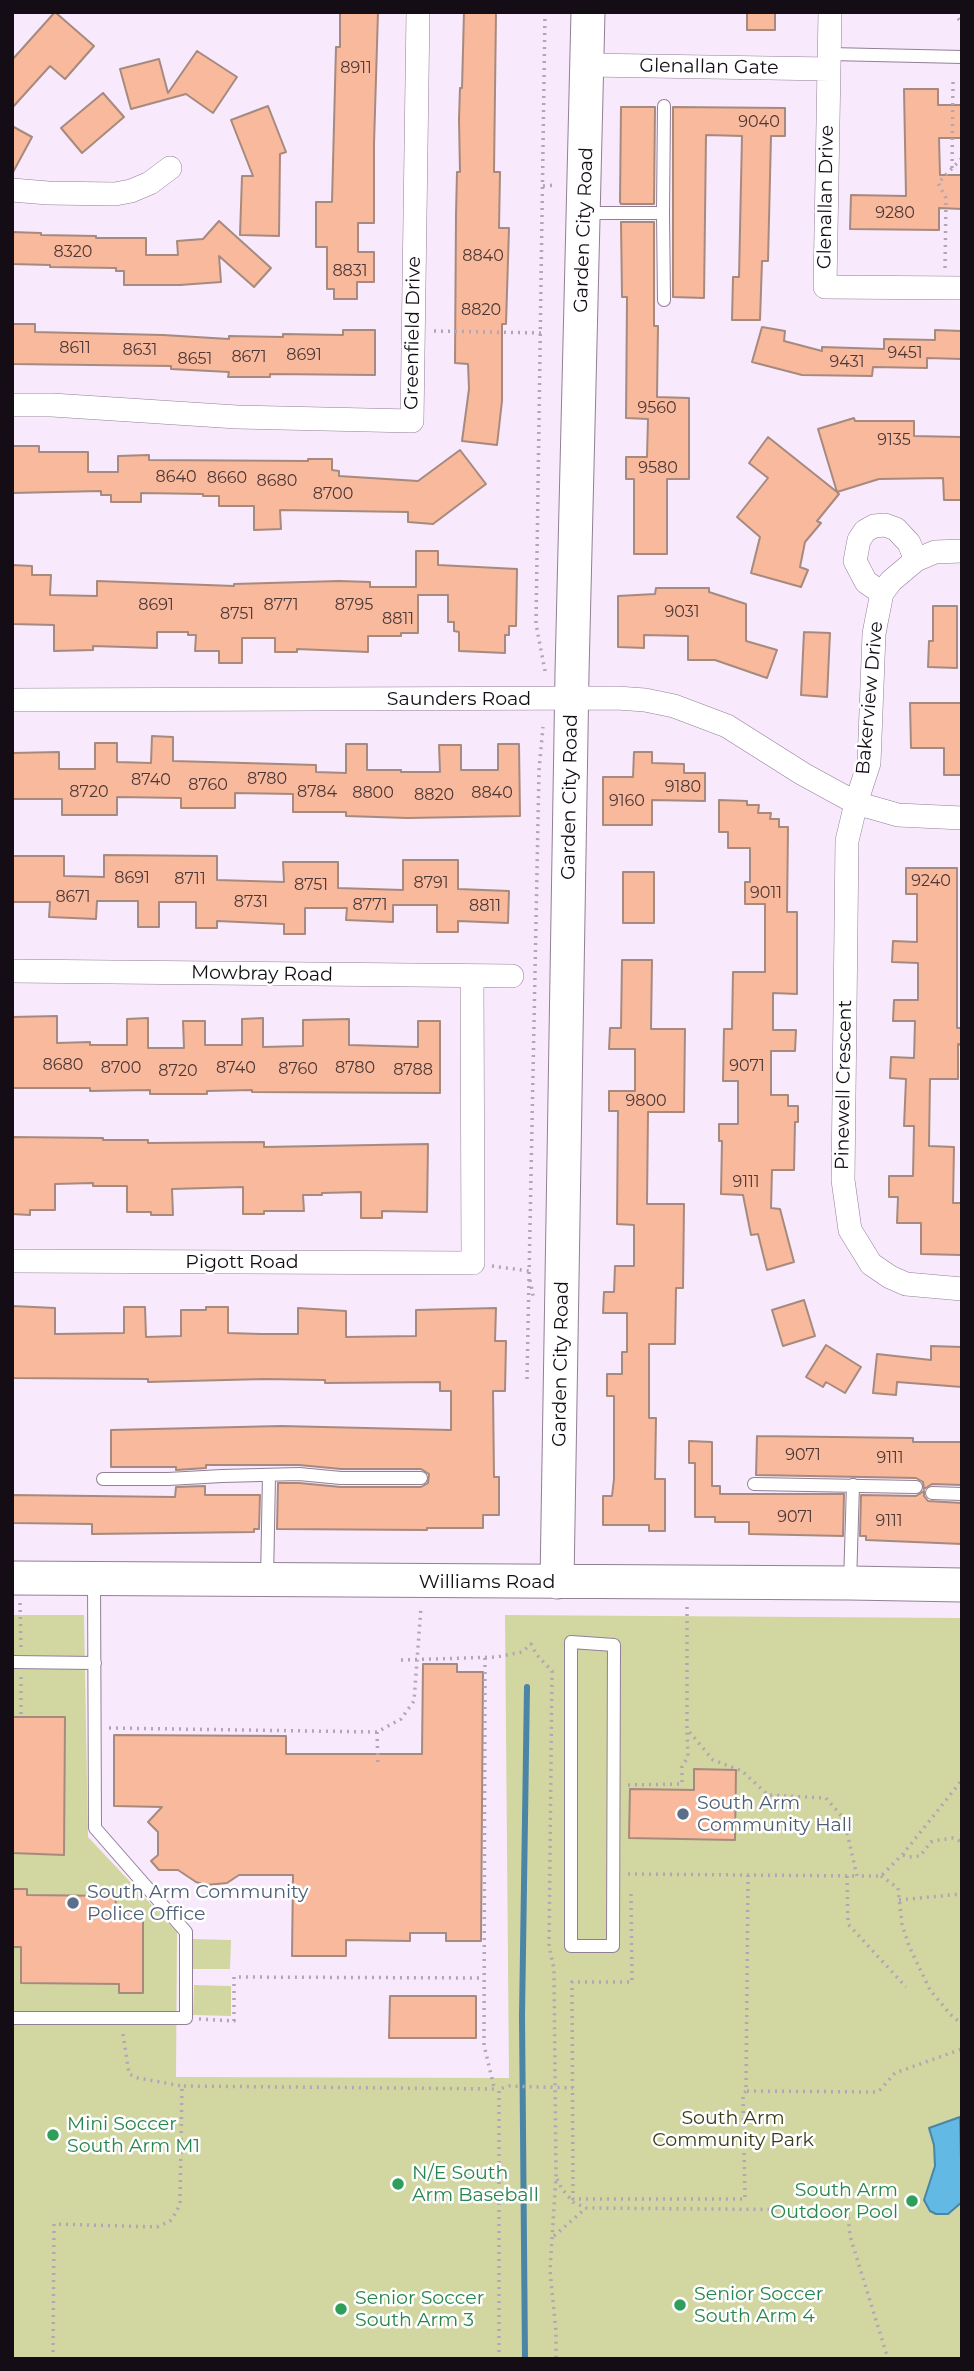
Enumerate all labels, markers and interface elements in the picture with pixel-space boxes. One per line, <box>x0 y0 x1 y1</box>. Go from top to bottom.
street label: Glenallan Gate <box>639 54 779 80</box>
house number: 8911 <box>340 58 372 78</box>
house number: 9040 <box>738 112 780 132</box>
street label: Glenallan Drive <box>813 125 839 269</box>
street label: Garden City Road <box>570 147 598 313</box>
house number: 9280 <box>875 203 915 223</box>
house number: 8320 <box>54 242 92 262</box>
house number: 8840 <box>462 246 504 266</box>
street label: Greenfield Drive <box>400 256 426 410</box>
house number: 8831 <box>332 261 368 281</box>
house number: 8820 <box>461 300 501 320</box>
house number: 8611 <box>59 338 91 358</box>
house number: 8631 <box>123 340 157 360</box>
house number: 9451 <box>887 343 923 363</box>
house number: 8691 <box>286 345 322 365</box>
house number: 8671 <box>231 347 267 367</box>
house number: 8651 <box>178 349 212 369</box>
house number: 9431 <box>830 352 864 372</box>
house number: 9560 <box>637 398 677 418</box>
house number: 9135 <box>877 430 911 450</box>
house number: 9580 <box>638 458 678 478</box>
house number: 8640 <box>155 467 197 487</box>
house number: 8660 <box>207 468 247 488</box>
house number: 8680 <box>257 471 297 491</box>
house number: 8700 <box>313 484 353 504</box>
house number: 8691 <box>138 595 174 615</box>
house number: 8771 <box>264 595 298 615</box>
house number: 8795 <box>335 595 373 615</box>
house number: 9031 <box>665 602 699 622</box>
house number: 8751 <box>220 604 254 624</box>
house number: 8811 <box>382 609 414 629</box>
street label: Bakerview Drive <box>852 620 888 776</box>
street label: Saunders Road <box>387 688 531 710</box>
street label: Garden City Road <box>557 714 583 880</box>
house number: 8780 <box>247 769 287 789</box>
house number: 8740 <box>131 770 171 790</box>
house number: 8760 <box>188 775 228 795</box>
house number: 9180 <box>665 777 701 797</box>
house number: 8720 <box>69 782 109 802</box>
house number: 8784 <box>297 782 337 802</box>
house number: 8800 <box>352 783 394 803</box>
house number: 8840 <box>471 783 513 803</box>
house number: 8820 <box>414 785 454 805</box>
house number: 9160 <box>609 791 645 811</box>
house number: 8691 <box>114 868 150 888</box>
house number: 8711 <box>174 869 206 889</box>
house number: 9240 <box>911 871 951 891</box>
house number: 8791 <box>413 873 449 893</box>
house number: 8751 <box>294 875 328 895</box>
house number: 9011 <box>750 883 782 903</box>
house number: 8671 <box>55 887 91 907</box>
house number: 8731 <box>234 892 268 912</box>
house number: 8771 <box>353 895 387 915</box>
house number: 8811 <box>469 896 501 916</box>
street label: Mowbray Road <box>191 961 333 987</box>
street label: Pinewell Crescent <box>831 1000 857 1170</box>
house number: 8680 <box>43 1055 83 1075</box>
house number: 9071 <box>729 1056 765 1076</box>
house number: 8700 <box>101 1058 141 1078</box>
house number: 8740 <box>216 1058 256 1078</box>
house number: 8780 <box>335 1058 375 1078</box>
house number: 8760 <box>278 1059 318 1079</box>
house number: 8788 <box>393 1060 433 1080</box>
house number: 8720 <box>158 1061 198 1081</box>
house number: 9800 <box>625 1091 667 1111</box>
house number: 9111 <box>732 1172 760 1192</box>
street label: Pigott Road <box>185 1251 299 1273</box>
street label: Garden City Road <box>548 1281 574 1447</box>
house number: 9071 <box>785 1445 821 1465</box>
house number: 9111 <box>876 1448 904 1468</box>
house number: 9071 <box>777 1507 813 1527</box>
house number: 9111 <box>875 1511 903 1531</box>
street label: Williams Road <box>419 1571 555 1593</box>
place label: South Arm Community Hall <box>697 1792 852 1836</box>
marker: South Arm Community Hall <box>675 1806 691 1822</box>
place label: South Arm Community Police Office <box>87 1881 308 1925</box>
marker: South Arm Community Police Office <box>65 1895 81 1911</box>
park label: South Arm Community Park <box>652 2107 814 2151</box>
place label: Mini Soccer South Arm M1 <box>67 2113 200 2157</box>
marker: Mini Soccer South Arm M1 <box>45 2127 61 2143</box>
place label: N/E South Arm Baseball <box>412 2162 539 2206</box>
marker: N/E South Arm Baseball <box>390 2176 406 2192</box>
place label: South Arm Outdoor Pool <box>770 2179 898 2223</box>
marker: South Arm Outdoor Pool <box>904 2193 920 2209</box>
place label: Senior Soccer South Arm 4 <box>694 2283 823 2327</box>
place label: Senior Soccer South Arm 3 <box>355 2287 484 2331</box>
marker: Senior Soccer South Arm 4 <box>672 2297 688 2313</box>
marker: Senior Soccer South Arm 3 <box>333 2301 349 2317</box>

